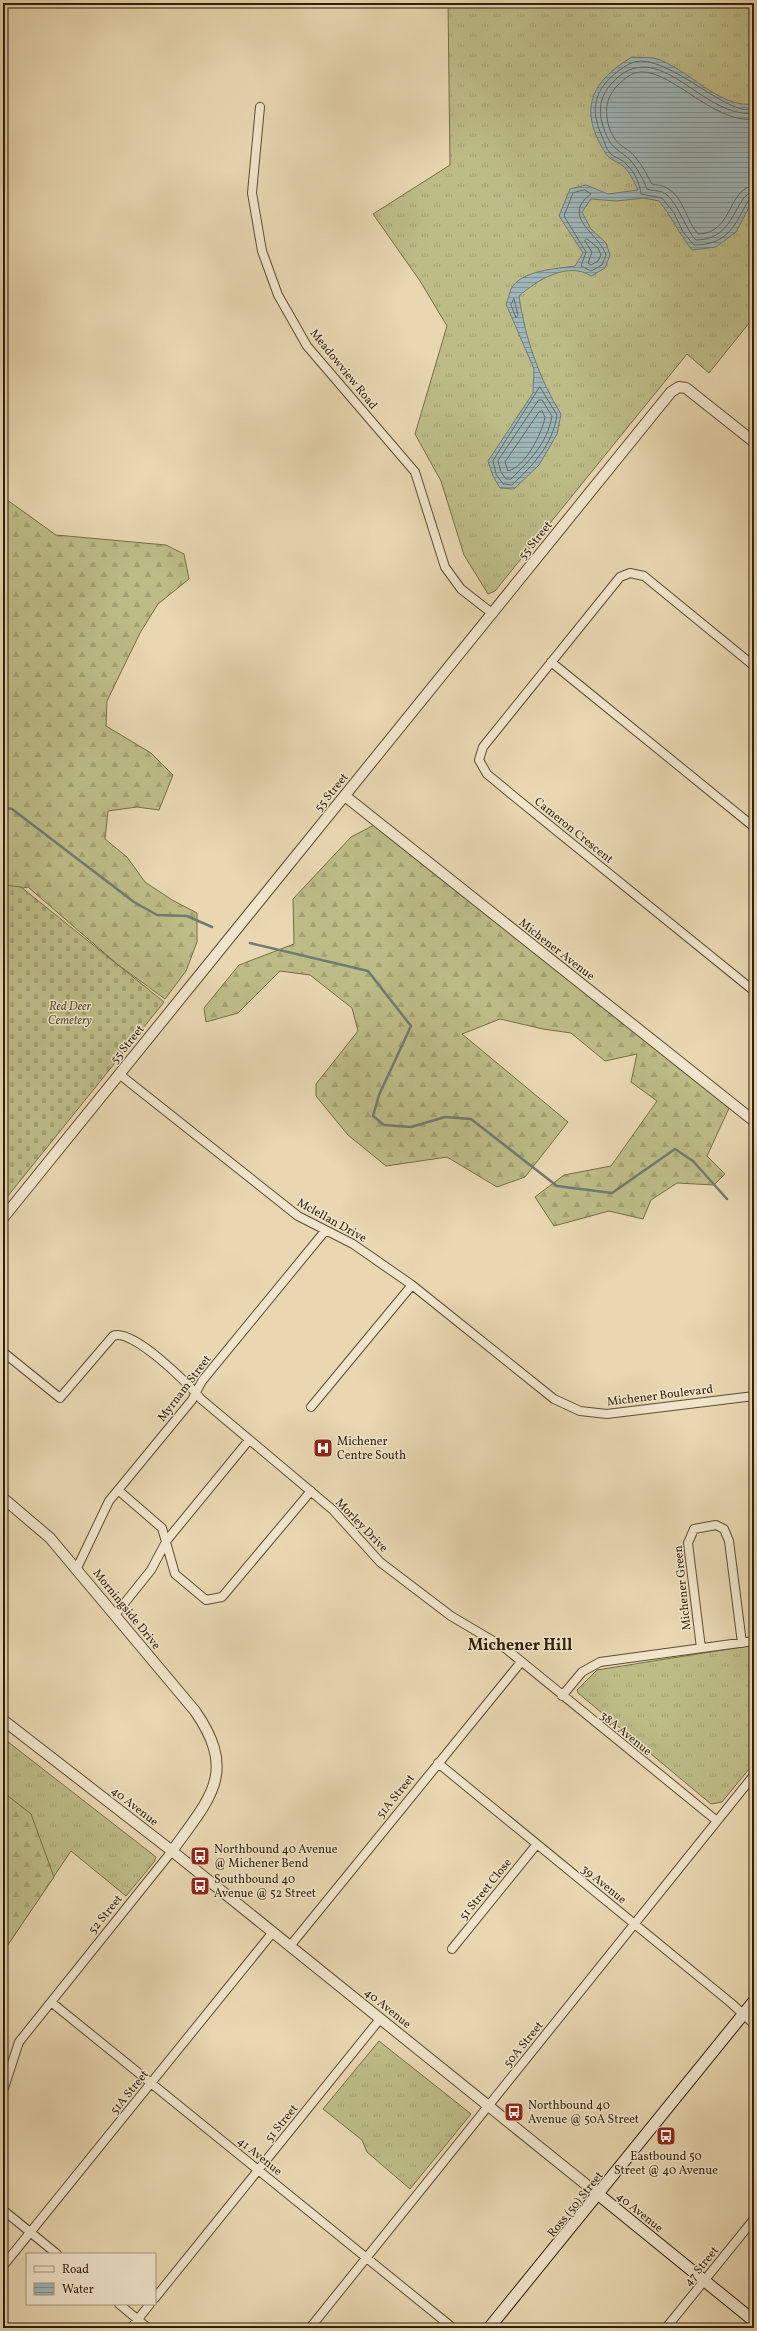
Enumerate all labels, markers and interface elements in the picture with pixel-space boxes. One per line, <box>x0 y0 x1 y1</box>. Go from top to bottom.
street label: Meadowview Road <box>306 326 381 413</box>
street label: 55 Street <box>515 518 556 563</box>
street label: 55 Street <box>311 770 352 815</box>
street label: Cameron Crescent <box>531 794 616 868</box>
street label: Michener Avenue <box>515 915 598 985</box>
park label: Red Deer Cemetery <box>48 999 92 1029</box>
street label: 55 Street <box>107 1022 148 1067</box>
street label: Mclellan Drive <box>294 1195 369 1247</box>
street label: Myrnam Street <box>154 1352 215 1425</box>
street label: Michener Boulevard <box>606 1382 714 1410</box>
place label: Michener Centre South <box>337 1434 406 1464</box>
hospital icon: Michener Centre South <box>312 1437 334 1459</box>
street label: Morley Drive <box>331 1495 391 1556</box>
street label: Michener Green <box>671 1545 695 1631</box>
street label: Morningside Drive <box>89 1566 164 1653</box>
district label: Michener Hill <box>468 1635 573 1657</box>
street label: 38A Avenue <box>596 1708 655 1760</box>
street label: 51A Street <box>373 1771 419 1822</box>
street label: 40 Avenue <box>107 1783 162 1830</box>
place label: Northbound 40 Avenue @ Michener Bend <box>214 1842 338 1872</box>
bus stop icon: Northbound 40 Avenue @ Michener Bend <box>189 1845 211 1867</box>
street label: 51 Street Close <box>456 1855 516 1924</box>
street label: 39 Avenue <box>577 1862 630 1908</box>
place label: Southbound 40 Avenue @ 52 Street <box>214 1872 316 1902</box>
bus stop icon: Southbound 40 Avenue @ 52 Street <box>189 1875 211 1897</box>
street label: 52 Street <box>85 1892 126 1938</box>
street label: 40 Avenue <box>361 1985 414 2033</box>
street label: 50A Street <box>500 2018 547 2071</box>
street label: 51A Street <box>107 2067 153 2118</box>
place label: Northbound 40 Avenue @ 50A Street <box>528 2098 639 2128</box>
street label: 51 Street <box>262 2101 302 2146</box>
bus stop icon: Northbound 40 Avenue @ 50A Street <box>503 2101 525 2123</box>
bus stop icon: Eastbound 50 Street @ 40 Avenue <box>655 2125 677 2147</box>
street label: 41 Avenue <box>234 2134 285 2180</box>
place label: Eastbound 50 Street @ 40 Avenue <box>614 2149 718 2179</box>
street label: Ross (50) Street <box>544 2168 607 2241</box>
street label: 40 Avenue <box>613 2189 666 2237</box>
street label: 47 Street <box>681 2243 723 2290</box>
legend <box>26 2253 156 2305</box>
text: Road <box>62 2262 89 2278</box>
text: Water <box>62 2282 94 2298</box>

